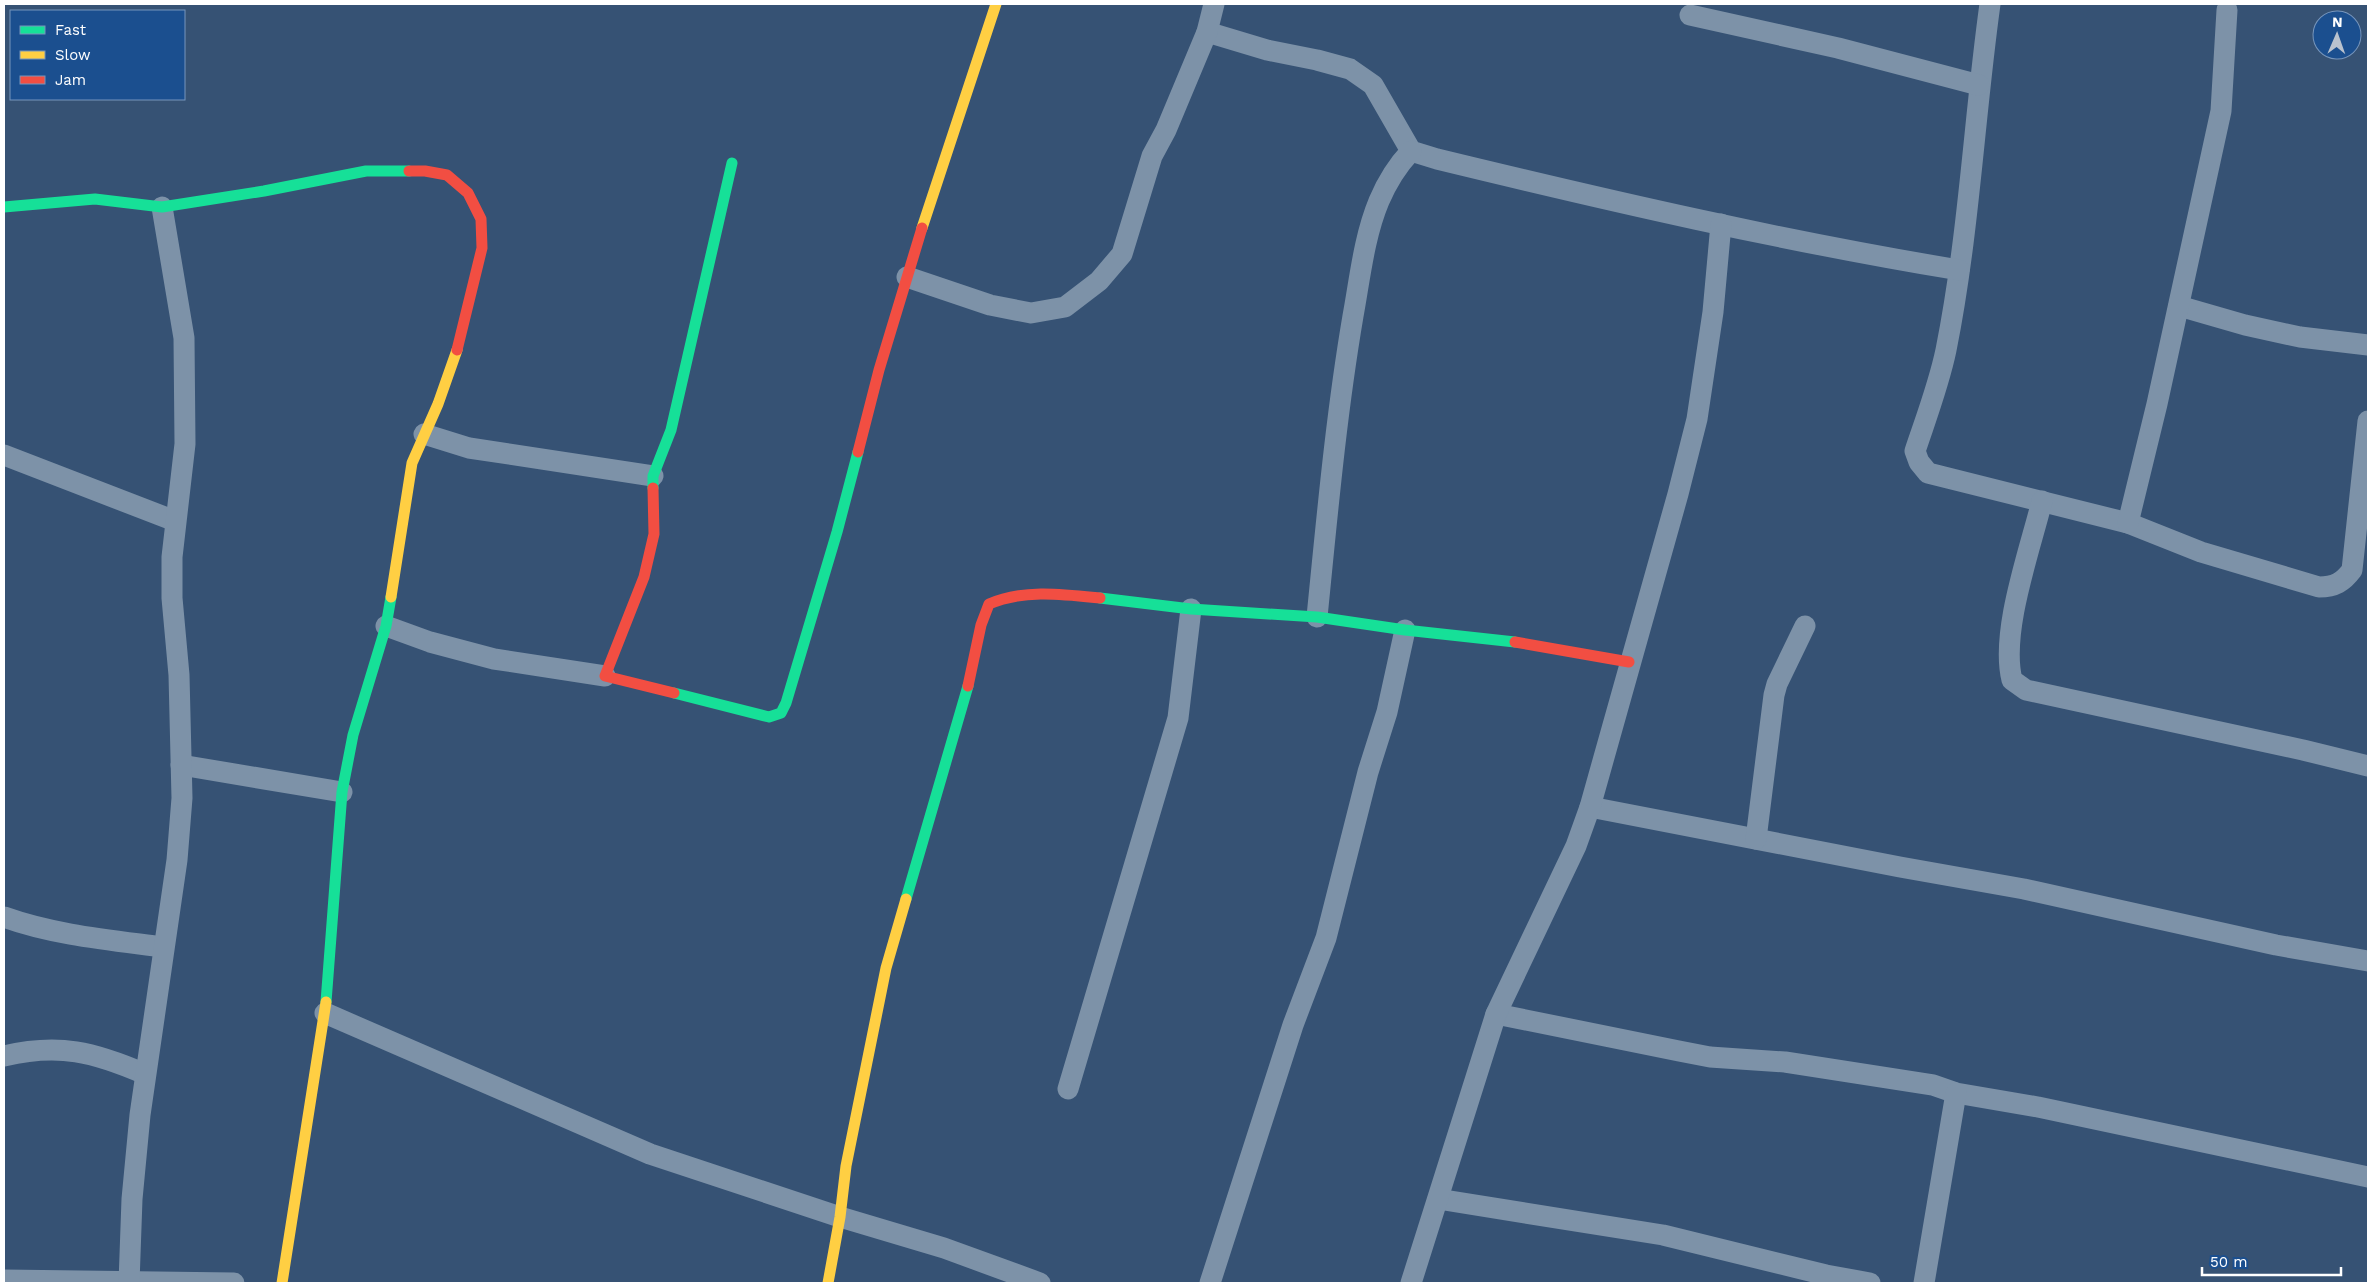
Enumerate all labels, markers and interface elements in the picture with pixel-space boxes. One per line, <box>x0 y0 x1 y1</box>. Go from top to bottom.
legend <box>10 10 185 100</box>
north arrow <box>2312 10 2362 60</box>
text: N <box>2332 14 2343 30</box>
text: Fast <box>55 21 87 39</box>
text: Slow <box>55 46 91 64</box>
text: Jam <box>55 71 86 89</box>
scale bar <box>2202 1244 2341 1276</box>
text: 50 m <box>2210 1253 2247 1271</box>

